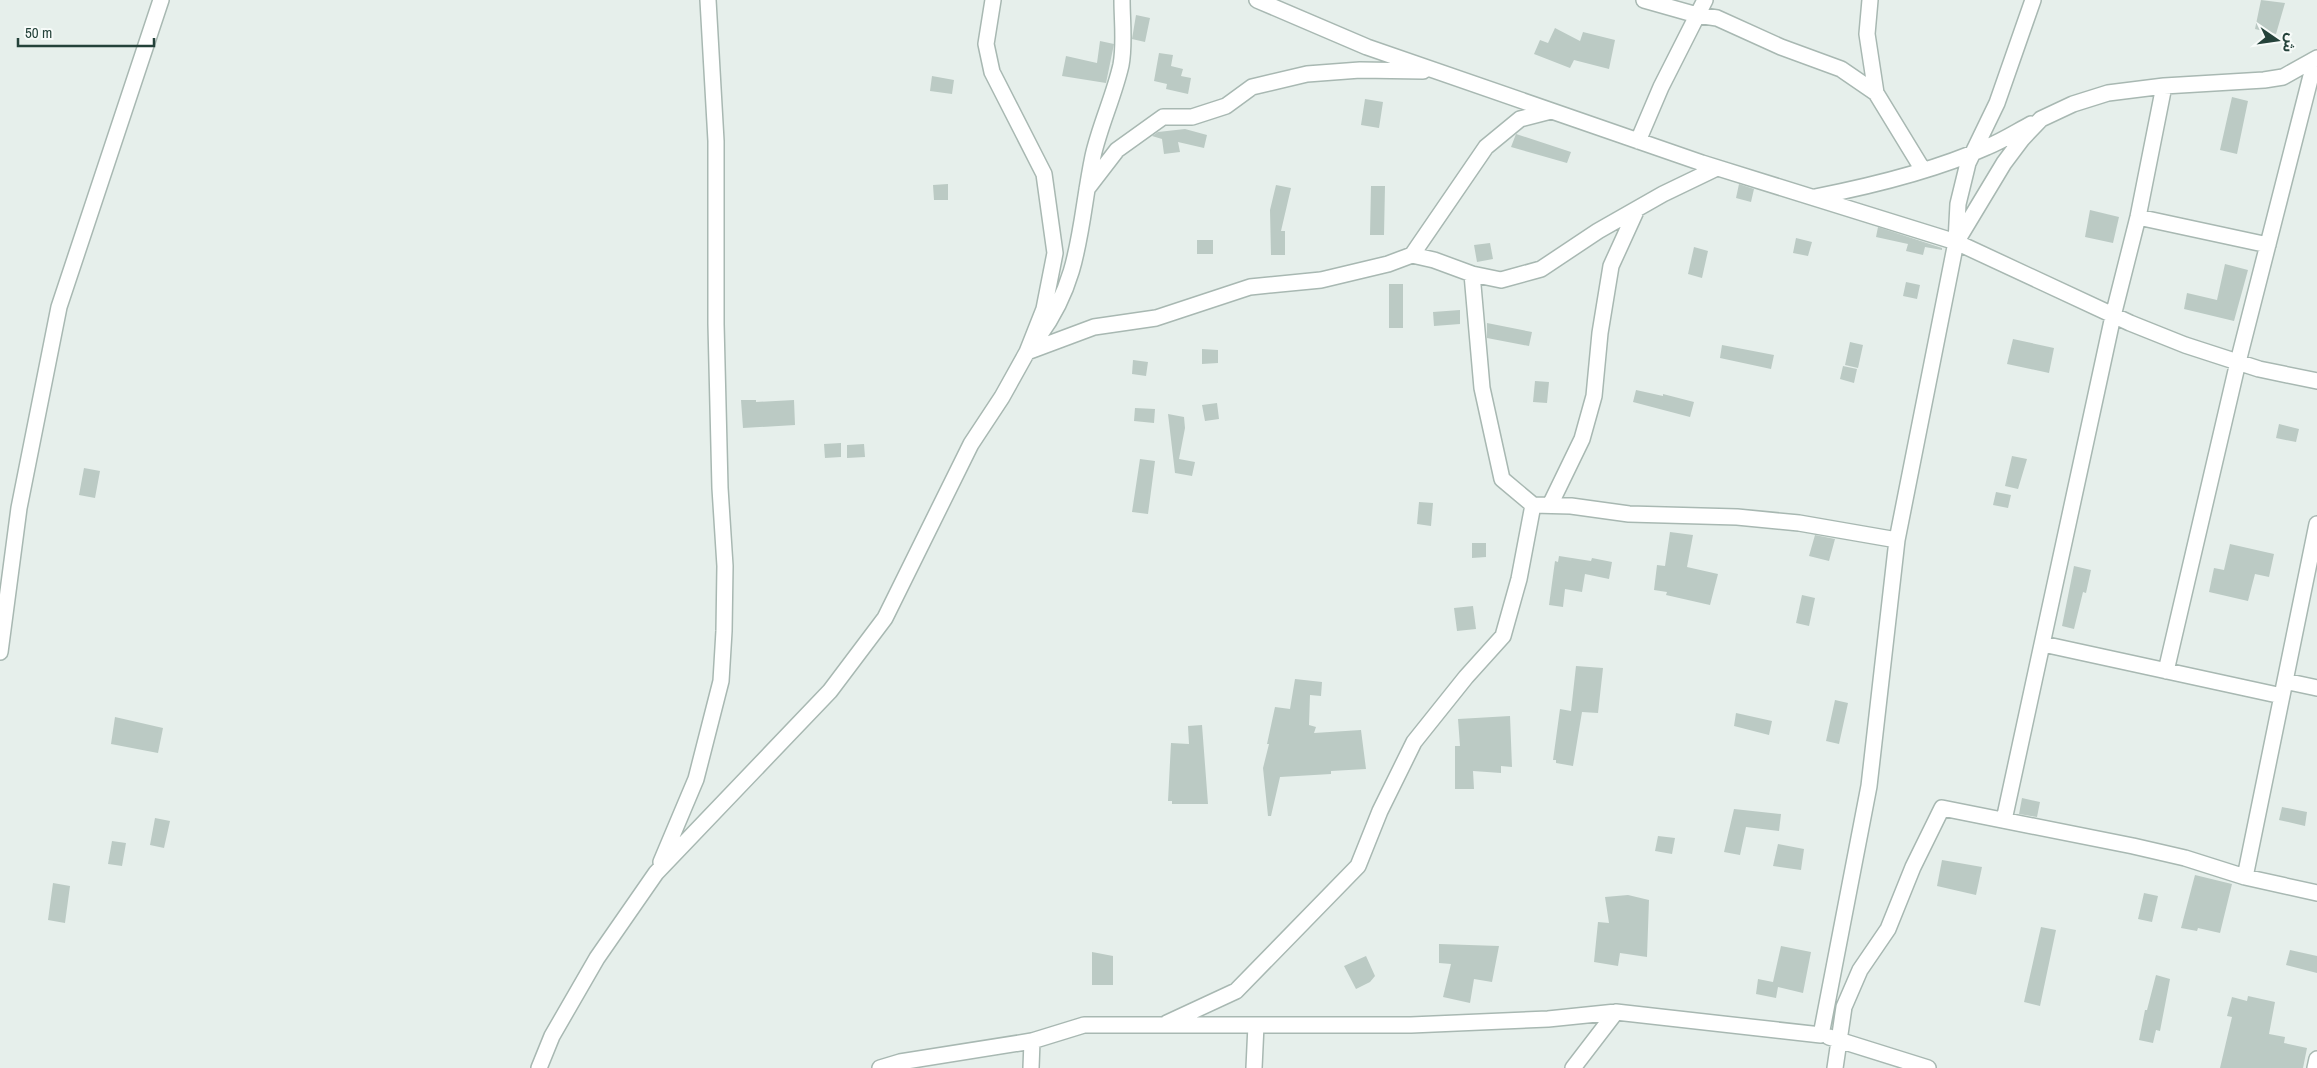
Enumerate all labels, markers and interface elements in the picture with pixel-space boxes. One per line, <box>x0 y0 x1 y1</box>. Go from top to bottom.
scale bar <box>18 15 154 47</box>
north arrow <box>2252 15 2302 65</box>
text: 50 m <box>25 22 52 43</box>
text: ش <box>2279 32 2301 54</box>

